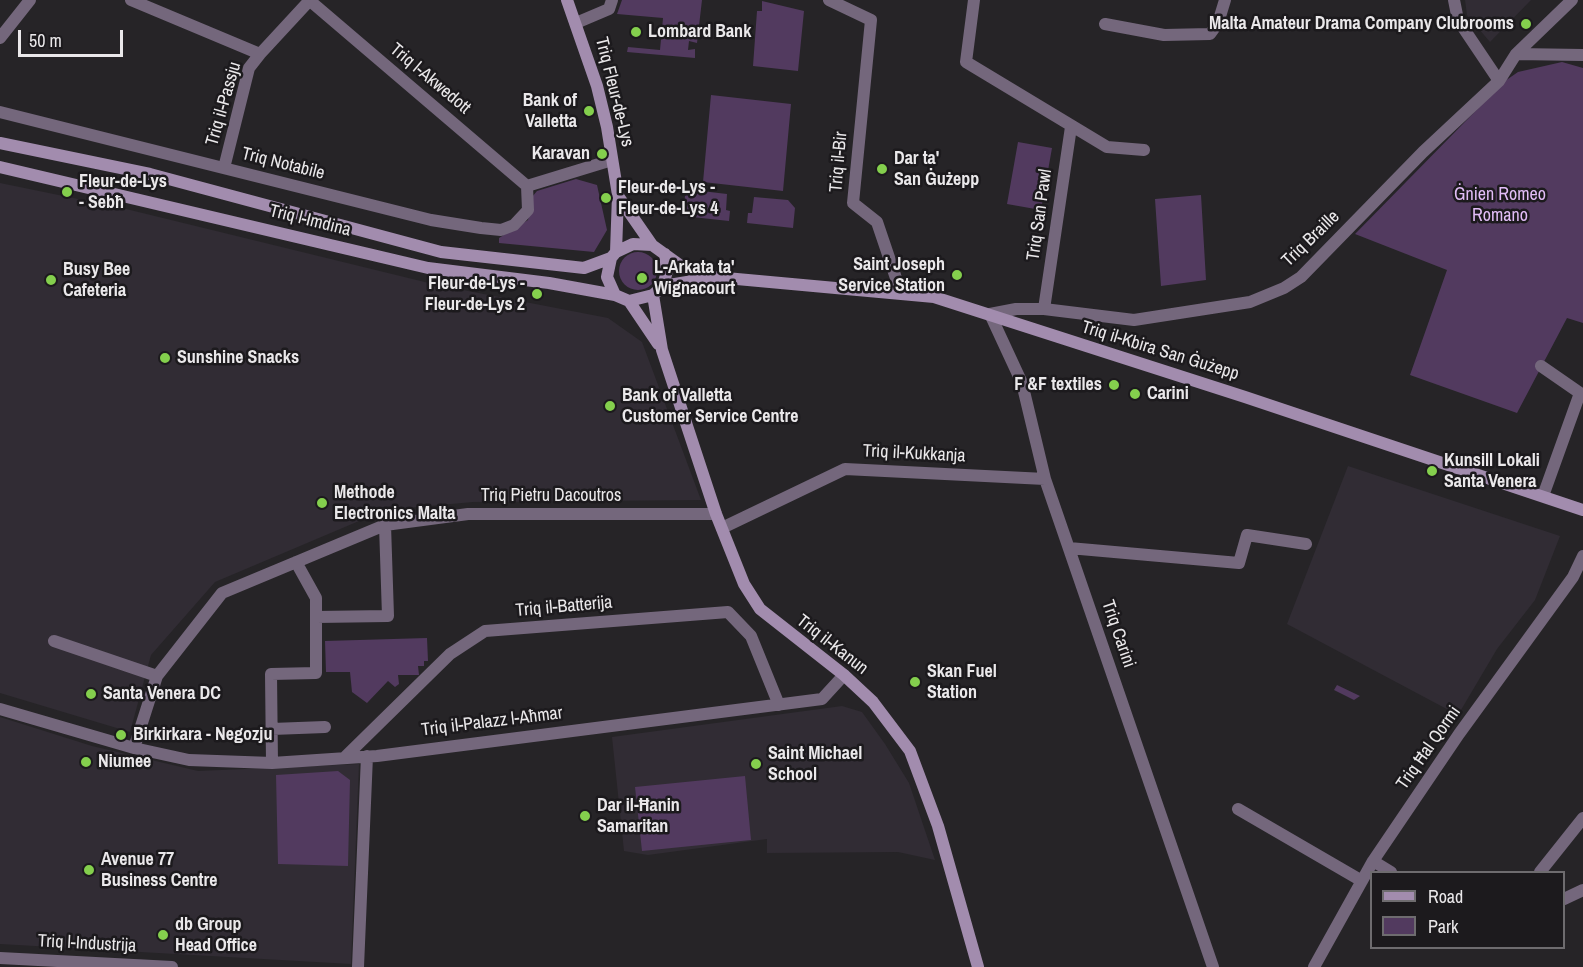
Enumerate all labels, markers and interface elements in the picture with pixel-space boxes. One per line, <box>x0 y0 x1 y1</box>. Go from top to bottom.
place label: Malta Amateur Drama Company Clubrooms <box>1209 13 1514 35</box>
marker: Malta Amateur Drama Company Clubrooms <box>1519 17 1533 31</box>
scale bar <box>21 18 126 56</box>
place label: Lombard Bank <box>648 21 751 43</box>
marker: Lombard Bank <box>629 25 643 39</box>
text: 50 m <box>29 28 62 53</box>
street label: Triq Fleur-de-Lys <box>590 35 638 149</box>
street label: Triq l-Akwedott <box>385 39 475 119</box>
street label: Triq il-Passju <box>202 59 246 149</box>
place label: Bank of Valletta <box>523 90 577 132</box>
marker: Bank of Valletta <box>582 104 596 118</box>
street label: Triq il-Bir <box>826 131 852 193</box>
street label: Triq Notabile <box>239 143 327 185</box>
place label: Karavan <box>532 143 590 165</box>
marker: Karavan <box>595 147 609 161</box>
place label: Dar ta' San Ġużepp <box>894 148 979 190</box>
marker: Dar ta' San Ġużepp <box>875 162 889 176</box>
street label: Triq San Pawl <box>1023 168 1057 262</box>
place label: Fleur-de-Lys - Sebħ <box>79 171 167 213</box>
place label: Fleur-de-Lys - Fleur-de-Lys 4 <box>618 177 718 219</box>
park label: Ġnien Romeo Romano <box>1454 184 1546 226</box>
marker: Fleur-de-Lys - Sebħ <box>60 185 74 199</box>
marker: Fleur-de-Lys - Fleur-de-Lys 4 <box>599 191 613 205</box>
street label: Triq l-Imdina <box>267 200 353 242</box>
street label: Triq Braille <box>1278 206 1344 272</box>
place label: Saint Joseph Service Station <box>838 254 945 296</box>
place label: L-Arkata ta' Wignacourt <box>654 257 735 300</box>
place label: Busy Bee Cafeteria <box>63 259 130 302</box>
marker: Saint Joseph Service Station <box>950 268 964 282</box>
marker: L-Arkata ta' Wignacourt <box>635 271 649 285</box>
marker: Busy Bee Cafeteria <box>44 273 58 287</box>
place label: Fleur-de-Lys - Fleur-de-Lys 2 <box>425 273 525 316</box>
marker: Fleur-de-Lys - Fleur-de-Lys 2 <box>530 287 544 301</box>
street label: Triq il-Kbira San Ġużepp <box>1079 317 1241 385</box>
place label: Sunshine Snacks <box>177 347 299 369</box>
marker: Sunshine Snacks <box>158 351 172 365</box>
place label: F &F textiles <box>1014 374 1102 396</box>
marker: F &F textiles <box>1107 378 1121 392</box>
place label: Carini <box>1147 383 1189 405</box>
place label: Bank of Valletta Customer Service Centre <box>622 385 798 428</box>
marker: Carini <box>1128 387 1142 401</box>
marker: Bank of Valletta Customer Service Centre <box>603 399 617 413</box>
street label: Triq il-Kukkanja <box>862 441 966 467</box>
place label: Kunsill Lokali Santa Venera <box>1444 450 1540 492</box>
marker: Kunsill Lokali Santa Venera <box>1425 464 1439 478</box>
place label: Methode Electronics Malta <box>334 482 455 524</box>
street label: Triq Pietru Dacoutros <box>481 485 621 507</box>
marker: Methode Electronics Malta <box>315 496 329 510</box>
street label: Triq il-Batterija <box>515 592 613 622</box>
street label: Triq Carini <box>1096 597 1140 671</box>
street label: Triq il-Kanun <box>792 610 872 680</box>
place label: Skan Fuel Station <box>927 661 997 704</box>
marker: Skan Fuel Station <box>908 675 922 689</box>
place label: Santa Venera DC <box>103 683 221 705</box>
marker: Santa Venera DC <box>84 687 98 701</box>
street label: Triq Ħal Qormi <box>1392 702 1466 794</box>
street label: Triq il-Palazz l-Aħmar <box>420 703 564 741</box>
place label: Birkirkara - Negozju <box>133 724 272 746</box>
marker: Birkirkara - Negozju <box>114 728 128 742</box>
place label: Saint Michael School <box>768 743 862 786</box>
place label: Niumee <box>98 751 151 773</box>
marker: Niumee <box>79 755 93 769</box>
marker: Saint Michael School <box>749 757 763 771</box>
place label: Dar il-Ħanin Samaritan <box>597 795 680 838</box>
marker: Dar il-Ħanin Samaritan <box>578 809 592 823</box>
place label: Avenue 77 Business Centre <box>101 849 217 892</box>
marker: Avenue 77 Business Centre <box>82 863 96 877</box>
legend <box>1370 871 1565 949</box>
text: Road <box>1428 884 1463 909</box>
place label: db Group Head Office <box>175 914 257 956</box>
text: Park <box>1428 914 1458 939</box>
marker: db Group Head Office <box>156 928 170 942</box>
street label: Triq l-Industrija <box>37 931 137 957</box>

